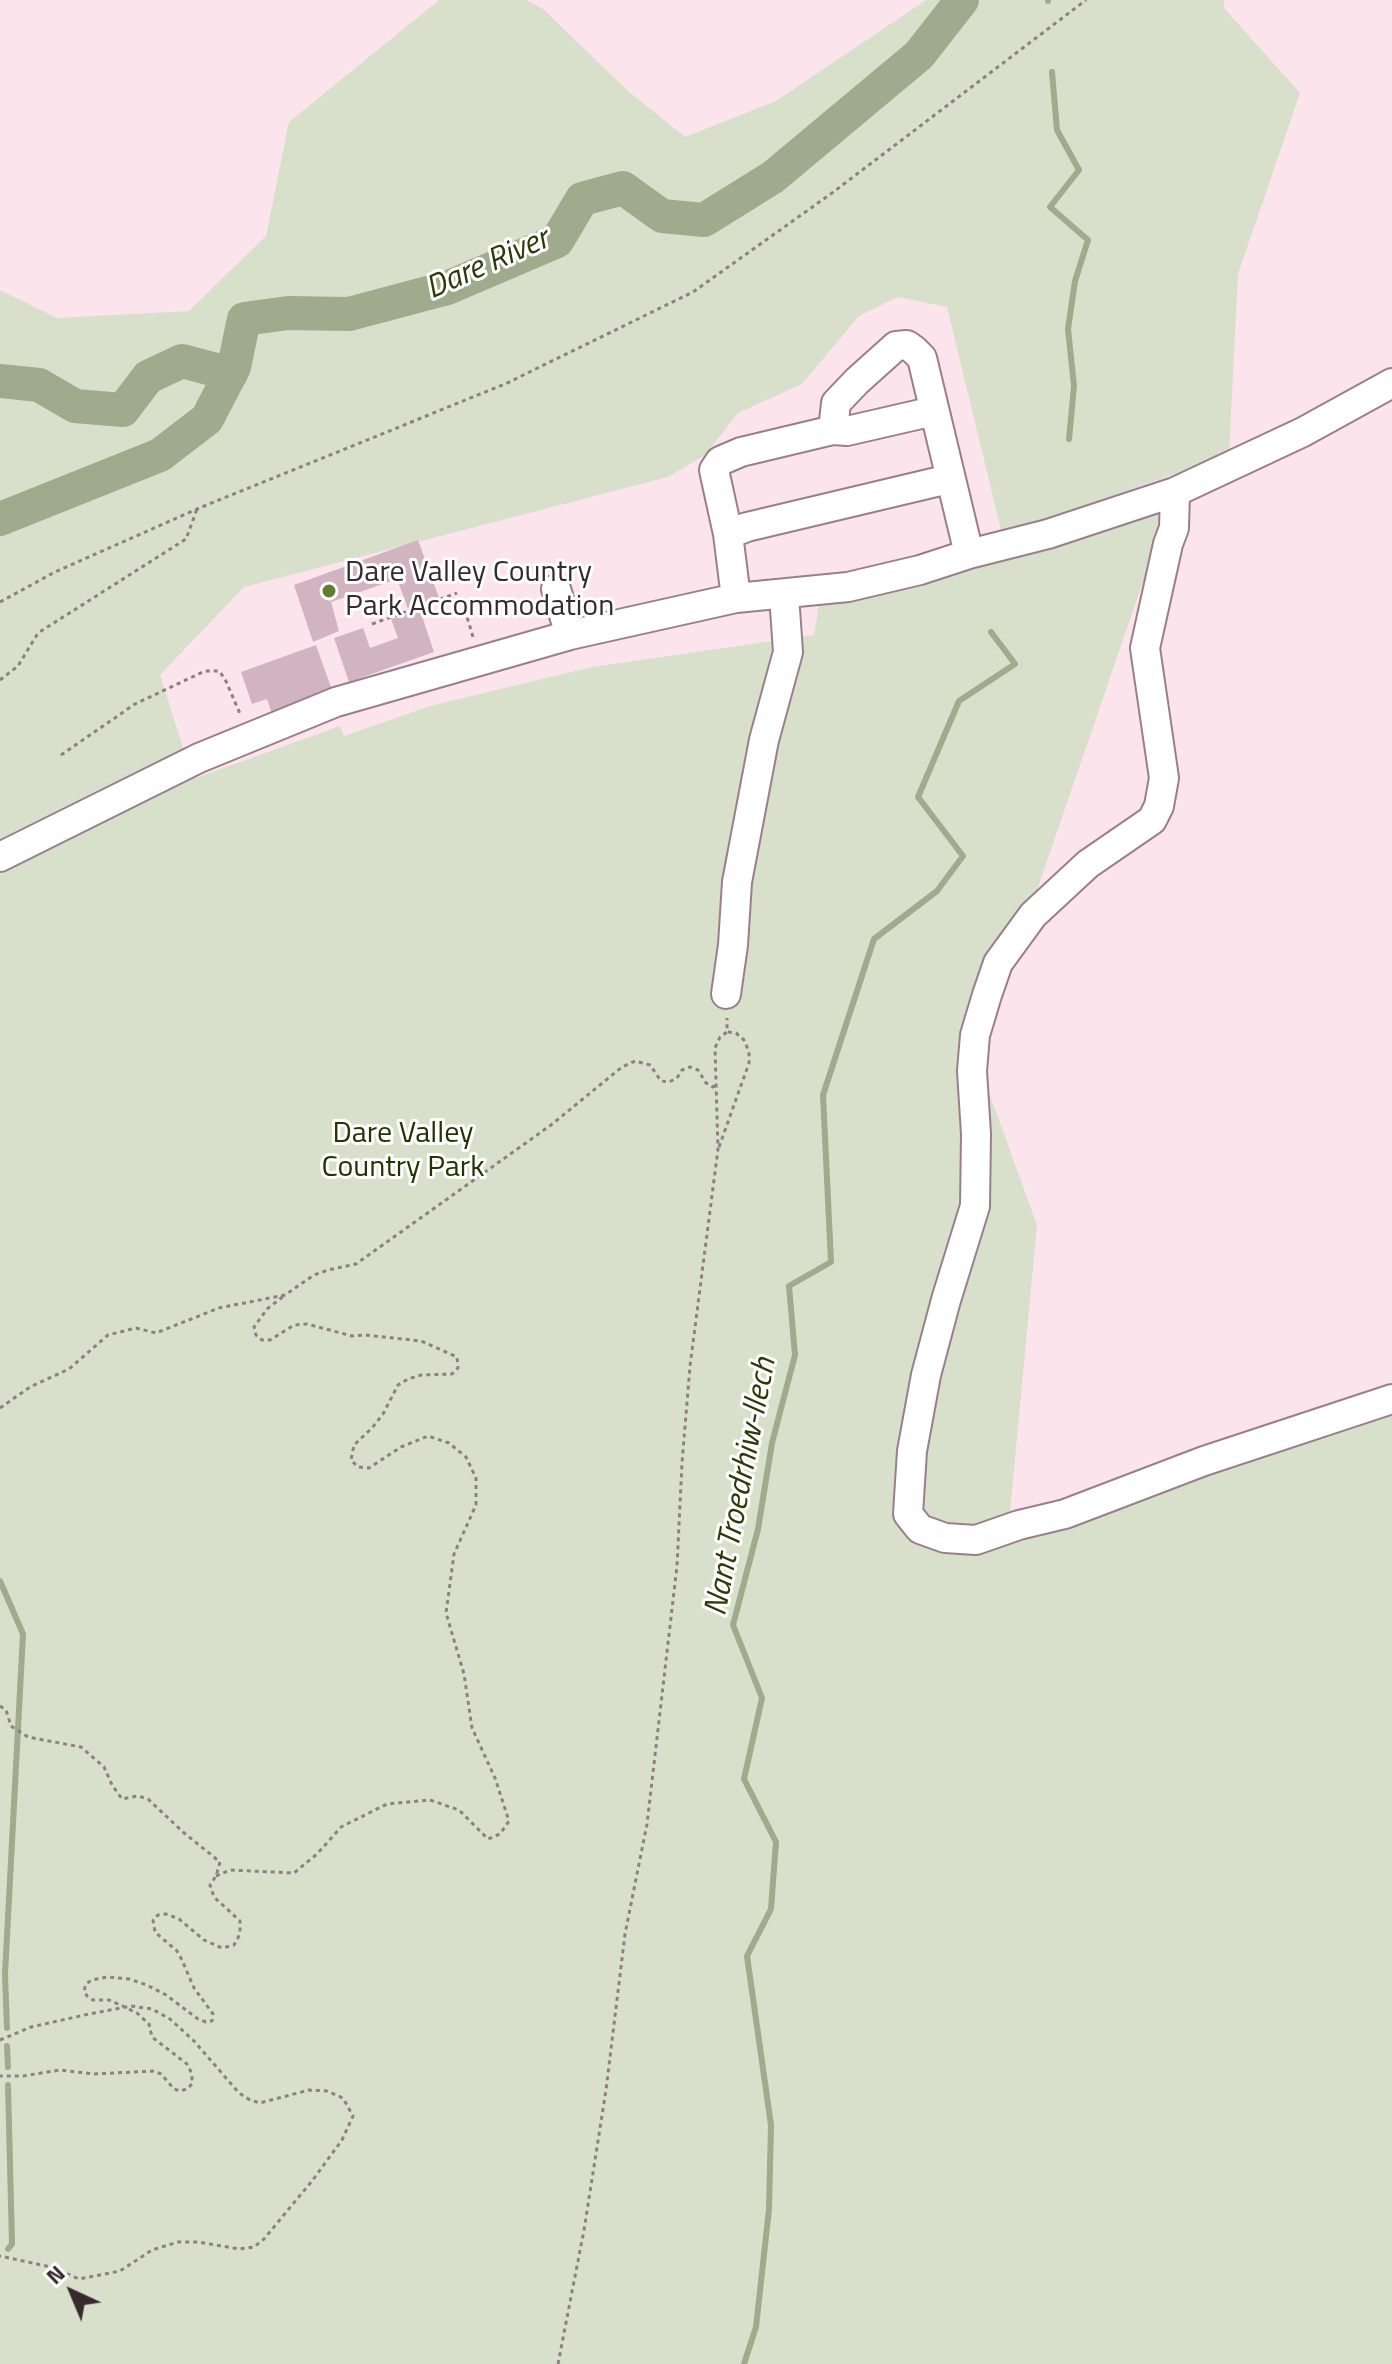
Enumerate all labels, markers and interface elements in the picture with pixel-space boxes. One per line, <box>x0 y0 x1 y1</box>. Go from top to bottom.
water label: Dare River <box>421 221 555 309</box>
place label: Dare Valley Country Park Accommodation <box>345 556 614 626</box>
marker: Dare Valley Country Park Accommodation <box>320 582 338 600</box>
park label: Dare Valley Country Park <box>321 1117 485 1188</box>
water label: Nant Troedrhiw-llech <box>698 1355 786 1619</box>
north arrow <box>32 2252 112 2332</box>
text: N <box>38 2257 73 2292</box>

